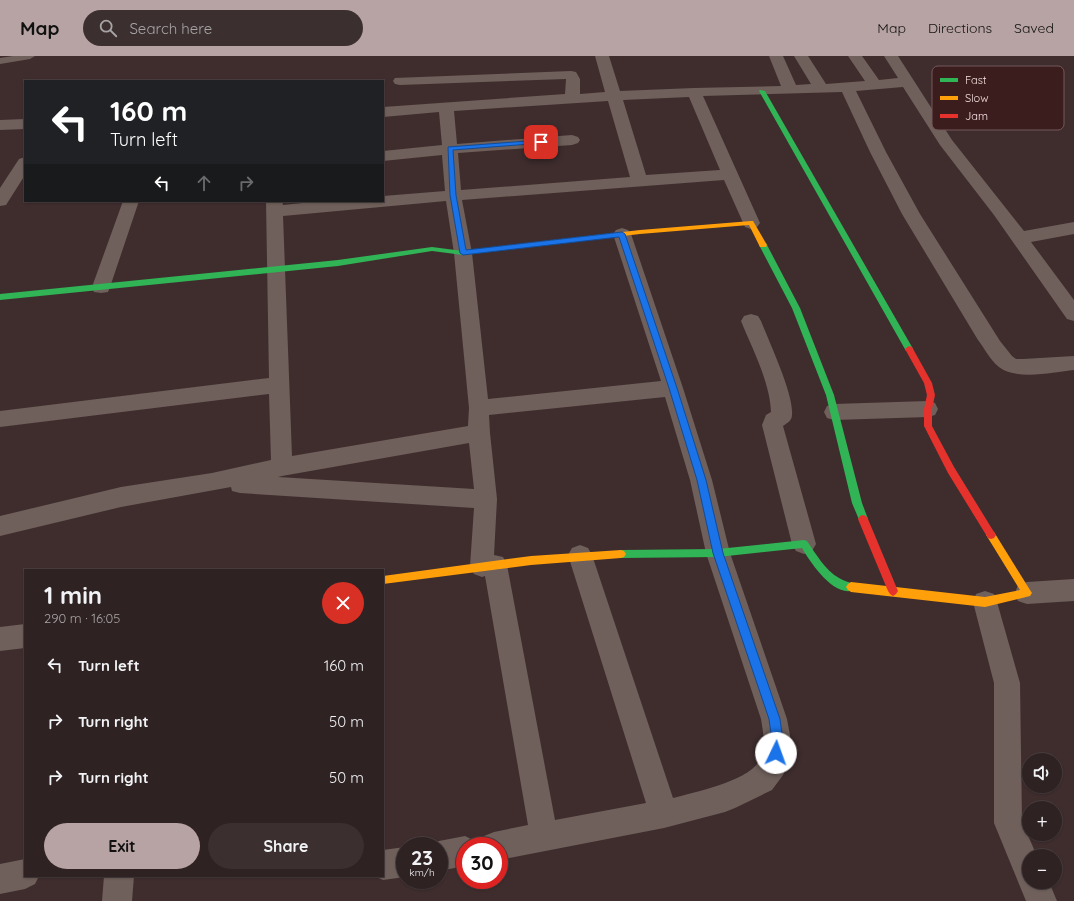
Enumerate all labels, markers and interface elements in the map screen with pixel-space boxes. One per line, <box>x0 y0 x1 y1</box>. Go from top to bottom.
search box <box>83 10 363 46</box>
text: Map <box>20 16 59 40</box>
icon: search <box>97 17 119 39</box>
text: Search here <box>129 19 212 38</box>
text: Map <box>877 19 906 37</box>
text: Directions <box>928 19 992 37</box>
text: Saved <box>1014 19 1054 37</box>
legend <box>932 66 1064 130</box>
text: Fast <box>965 73 987 87</box>
text: Slow <box>965 91 989 105</box>
text: 160 m <box>110 93 187 128</box>
icon: left <box>44 96 96 148</box>
text: Jam <box>965 109 988 123</box>
pin <box>524 125 558 159</box>
text: Turn left <box>110 128 178 151</box>
icon: arrive <box>530 131 552 153</box>
icon: left <box>151 172 173 194</box>
icon: ahead <box>193 172 215 194</box>
icon: right <box>235 172 257 194</box>
text: 1 min <box>44 580 102 610</box>
button: close <box>322 582 364 624</box>
text: 290 m · 16:05 <box>44 610 120 626</box>
icon: left <box>44 654 66 676</box>
text: Turn left <box>78 656 140 675</box>
text: 160 m <box>324 656 364 675</box>
icon: right <box>44 710 66 732</box>
text: Turn right <box>78 712 149 731</box>
text: 50 m <box>329 712 364 731</box>
position arrow <box>755 732 797 774</box>
map controls <box>1022 753 1062 889</box>
button: sound <box>1022 753 1062 793</box>
icon: right <box>44 766 66 788</box>
text: Turn right <box>78 768 149 787</box>
text: 50 m <box>329 768 364 787</box>
button: + <box>1022 801 1062 841</box>
button: Exit <box>44 823 200 869</box>
button: Share <box>208 823 364 869</box>
speed limit sign: 30 <box>456 837 508 889</box>
text: 23 <box>411 845 433 870</box>
button: − <box>1022 849 1062 889</box>
text: km/h <box>409 866 435 879</box>

